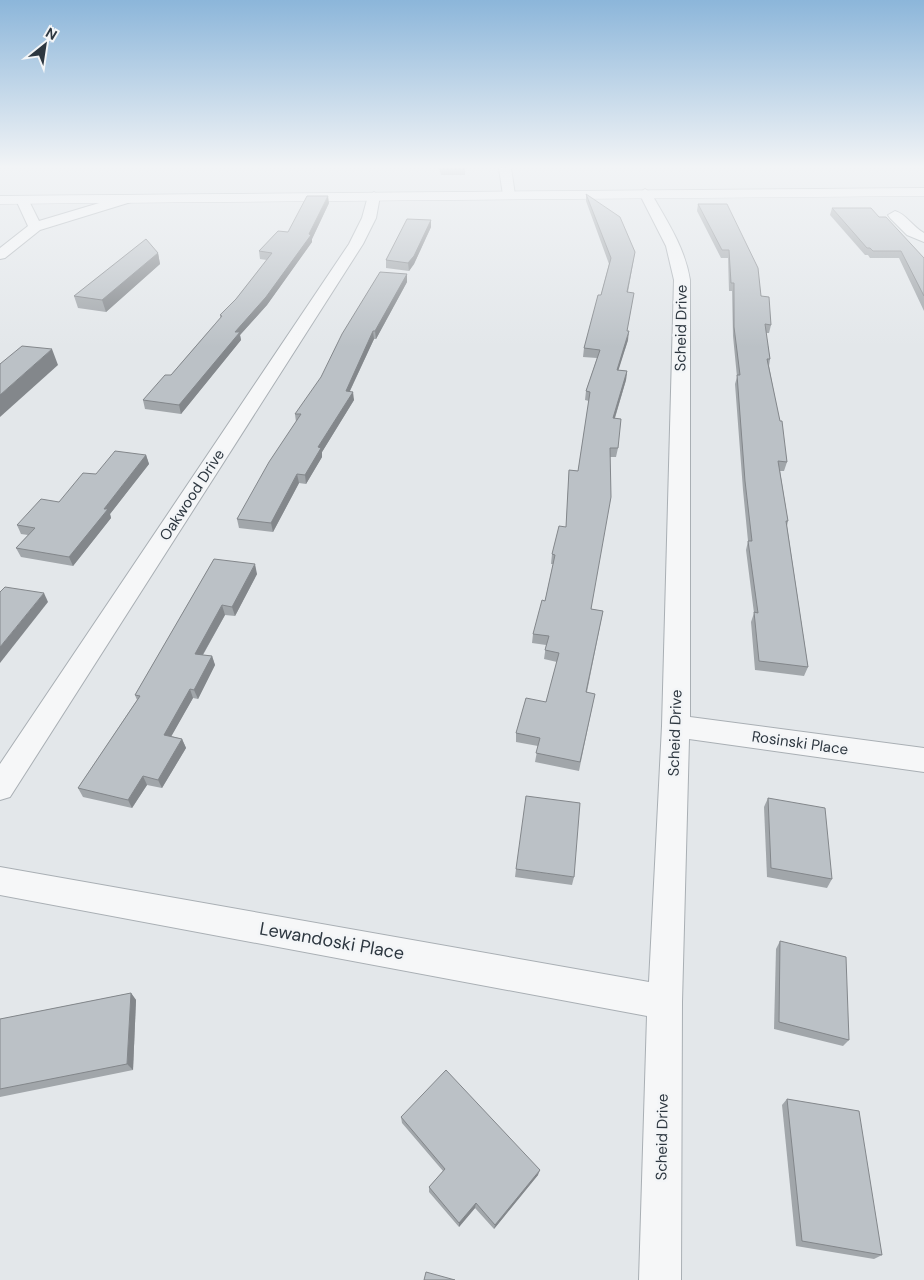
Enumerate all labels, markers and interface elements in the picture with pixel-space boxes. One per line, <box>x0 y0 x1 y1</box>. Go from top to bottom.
north arrow <box>20 20 70 70</box>
text: N <box>43 23 60 44</box>
street label: Scheid Drive <box>670 284 692 372</box>
street label: Oakwood Drive <box>155 445 229 545</box>
street label: Scheid Drive <box>663 689 687 777</box>
street label: Rosinski Place <box>751 726 849 760</box>
street label: Lewandoski Place <box>258 916 406 966</box>
street label: Scheid Drive <box>651 1093 673 1181</box>

